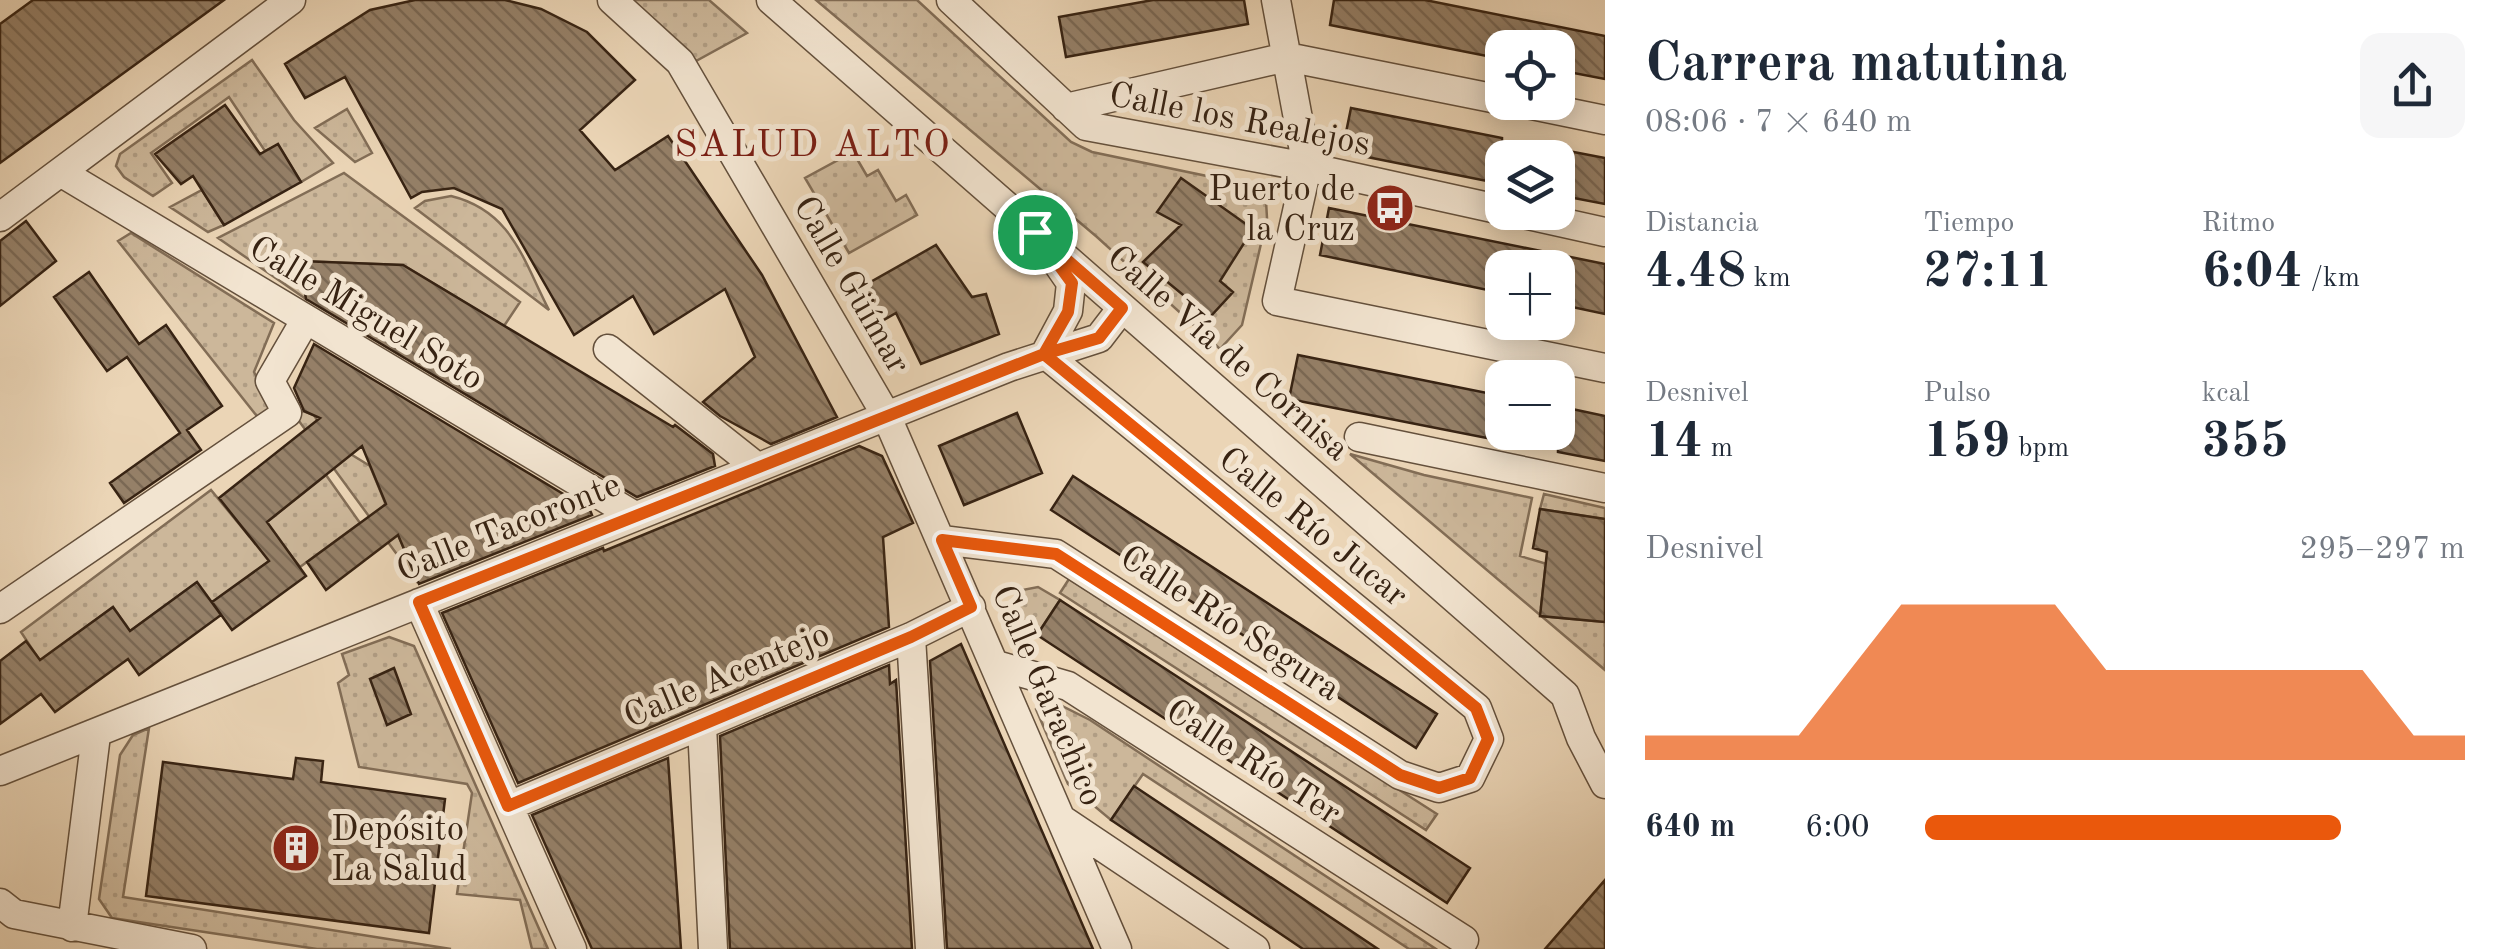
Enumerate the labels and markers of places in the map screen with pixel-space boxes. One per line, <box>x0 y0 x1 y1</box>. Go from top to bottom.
place label: Puerto de la Cruz <box>1208 173 1355 248</box>
bus stop icon: Puerto de la Cruz <box>1364 182 1416 234</box>
pin <box>993 190 1078 275</box>
place label: Depósito La Salud <box>331 813 467 888</box>
building icon: Depósito La Salud <box>270 822 322 874</box>

